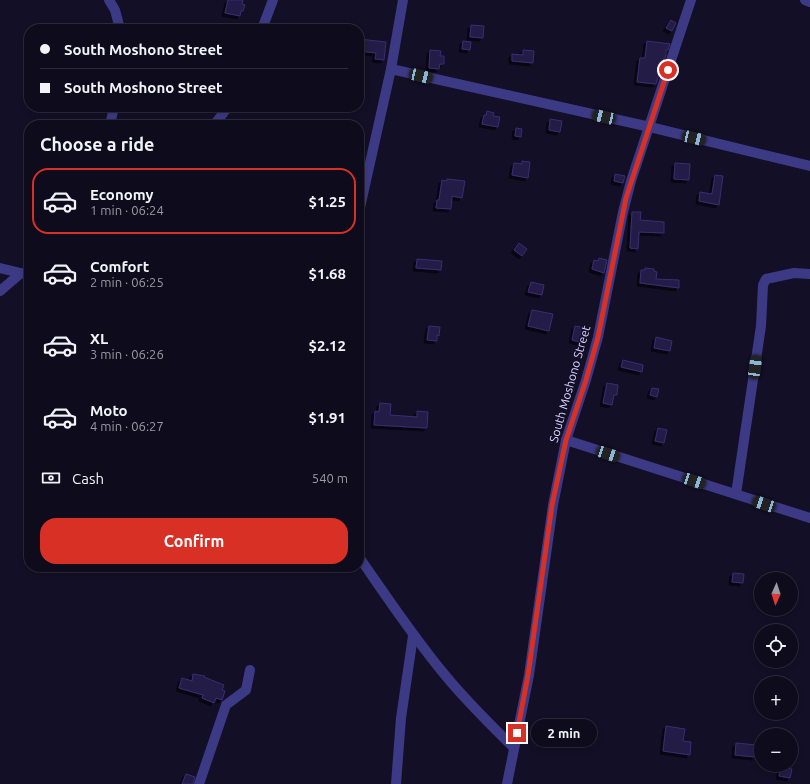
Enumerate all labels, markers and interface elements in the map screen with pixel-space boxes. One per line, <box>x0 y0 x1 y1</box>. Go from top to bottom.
text: South Moshono Street <box>64 41 223 58</box>
route start <box>659 61 677 79</box>
car <box>408 67 434 85</box>
text: South Moshono Street <box>64 79 223 96</box>
car <box>591 108 617 126</box>
car <box>681 129 707 147</box>
text: Choose a ride <box>40 134 154 154</box>
icon: car <box>42 183 78 219</box>
text: Economy <box>90 186 154 203</box>
text: $1.25 <box>308 193 346 210</box>
text: 1 min · 06:24 <box>90 203 164 217</box>
icon: car <box>42 255 78 291</box>
text: Comfort <box>90 258 149 275</box>
text: $1.68 <box>308 265 346 282</box>
text: 2 min · 06:25 <box>90 275 164 289</box>
street label: South Moshono Street <box>547 324 593 444</box>
icon: car <box>42 327 78 363</box>
text: XL <box>90 330 108 347</box>
text: $2.12 <box>308 337 346 354</box>
text: 3 min · 06:26 <box>90 347 164 361</box>
car <box>747 354 763 380</box>
icon: car <box>42 399 78 435</box>
text: Moto <box>90 402 128 419</box>
text: $1.91 <box>308 409 346 426</box>
text: 4 min · 06:27 <box>90 419 164 433</box>
car <box>595 445 621 463</box>
icon: cash <box>40 467 62 489</box>
text: Cash <box>72 470 104 487</box>
text: 540 m <box>312 471 348 485</box>
car <box>681 472 707 490</box>
car <box>751 494 777 514</box>
button: Confirm <box>40 518 348 564</box>
north arrow <box>754 572 798 616</box>
map controls <box>754 572 798 772</box>
button: locate <box>754 624 798 668</box>
button: + <box>754 676 798 720</box>
callout: 2 min <box>531 719 597 747</box>
route end <box>508 724 526 742</box>
text: 2 min <box>548 726 580 740</box>
button: − <box>754 728 798 772</box>

